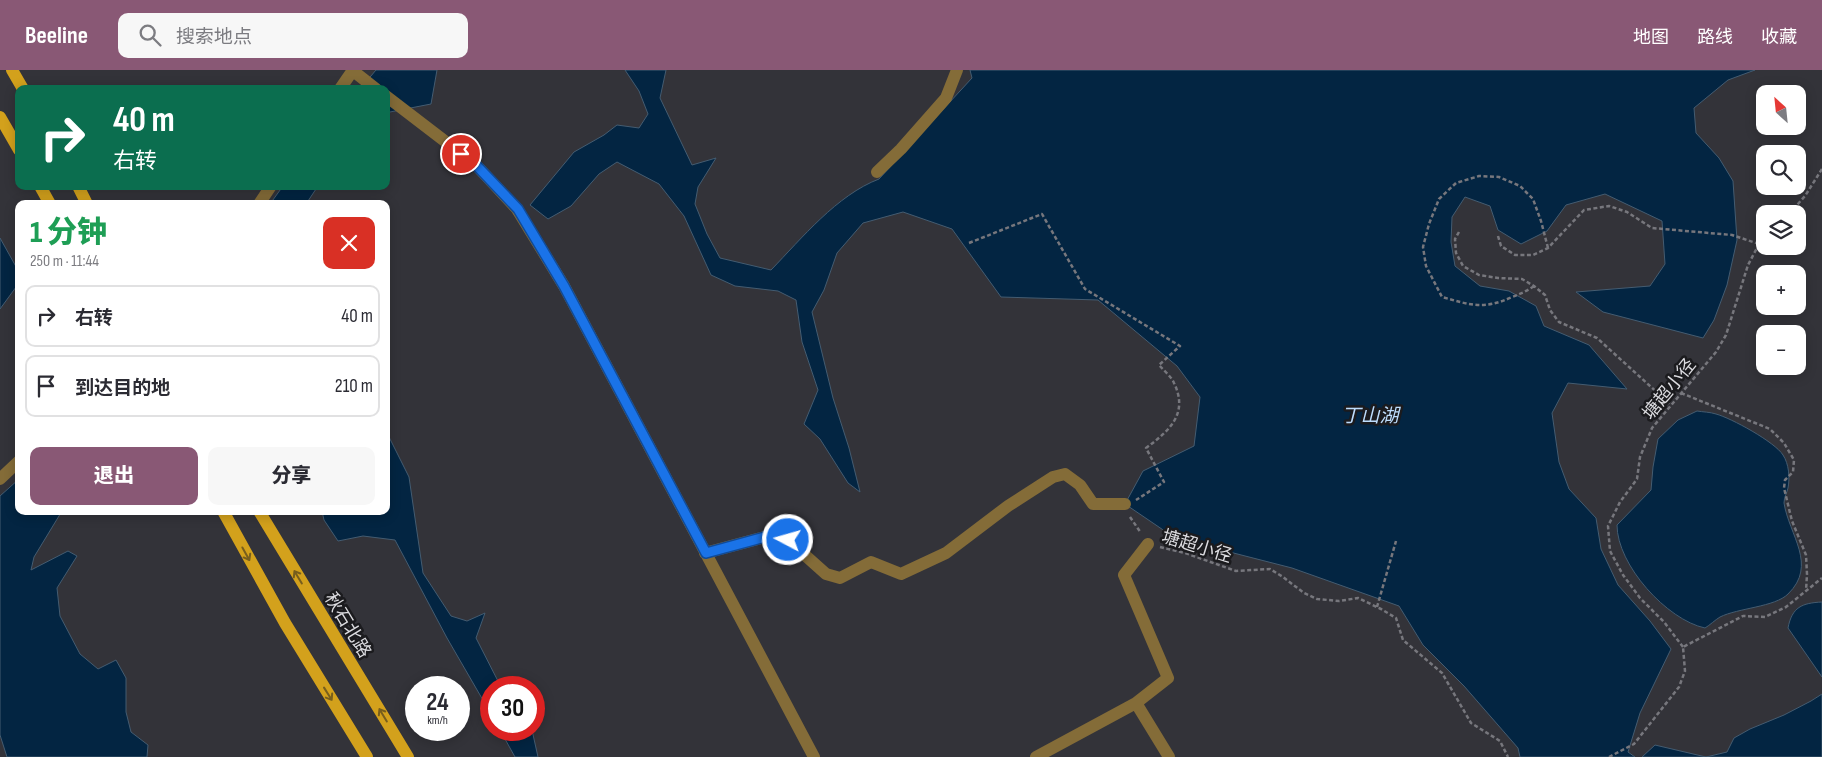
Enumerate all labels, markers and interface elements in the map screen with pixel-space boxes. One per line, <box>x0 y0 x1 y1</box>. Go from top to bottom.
search box <box>118 13 468 58</box>
text: Beeline <box>25 21 88 50</box>
icon: search <box>136 21 164 49</box>
text: 搜索地点 <box>176 26 252 49</box>
text: 地图 <box>1633 27 1669 48</box>
text: 路线 <box>1697 27 1733 48</box>
text: 收藏 <box>1761 27 1797 48</box>
north arrow <box>1756 85 1806 135</box>
map controls <box>1756 85 1806 375</box>
text: 40 m <box>113 99 175 142</box>
icon: right <box>30 105 95 170</box>
pin <box>440 133 482 175</box>
icon: arrive <box>447 140 475 168</box>
button: search <box>1756 145 1806 195</box>
text: 右转 <box>113 148 157 175</box>
button: layers <box>1756 205 1806 255</box>
text: 1 分钟 <box>30 215 107 251</box>
button: close <box>323 217 375 269</box>
text: 250 m · 11:44 <box>30 252 99 271</box>
button: + <box>1756 265 1806 315</box>
icon: right <box>32 302 60 330</box>
text: 40 m <box>341 305 373 328</box>
text: 右转 <box>75 307 113 330</box>
button: − <box>1756 325 1806 375</box>
street label: 塘超小径 <box>1639 355 1700 424</box>
icon: arrive <box>32 372 60 400</box>
text: 210 m <box>335 375 373 398</box>
text: 到达目的地 <box>75 377 170 400</box>
water label: 丁山湖 <box>1341 405 1401 428</box>
button: 退出 <box>30 447 198 505</box>
button: 分享 <box>208 447 375 505</box>
position arrow <box>761 513 813 565</box>
street label: 塘超小径 <box>1159 526 1234 567</box>
one-way arrow <box>242 546 251 561</box>
one-way arrow <box>293 570 303 584</box>
street label: 秋石北路 <box>320 589 375 662</box>
speed limit sign: 30 <box>480 676 545 741</box>
one-way arrow <box>324 687 334 701</box>
text: 24 <box>426 687 449 718</box>
one-way arrow <box>377 709 387 723</box>
text: km/h <box>427 713 448 728</box>

